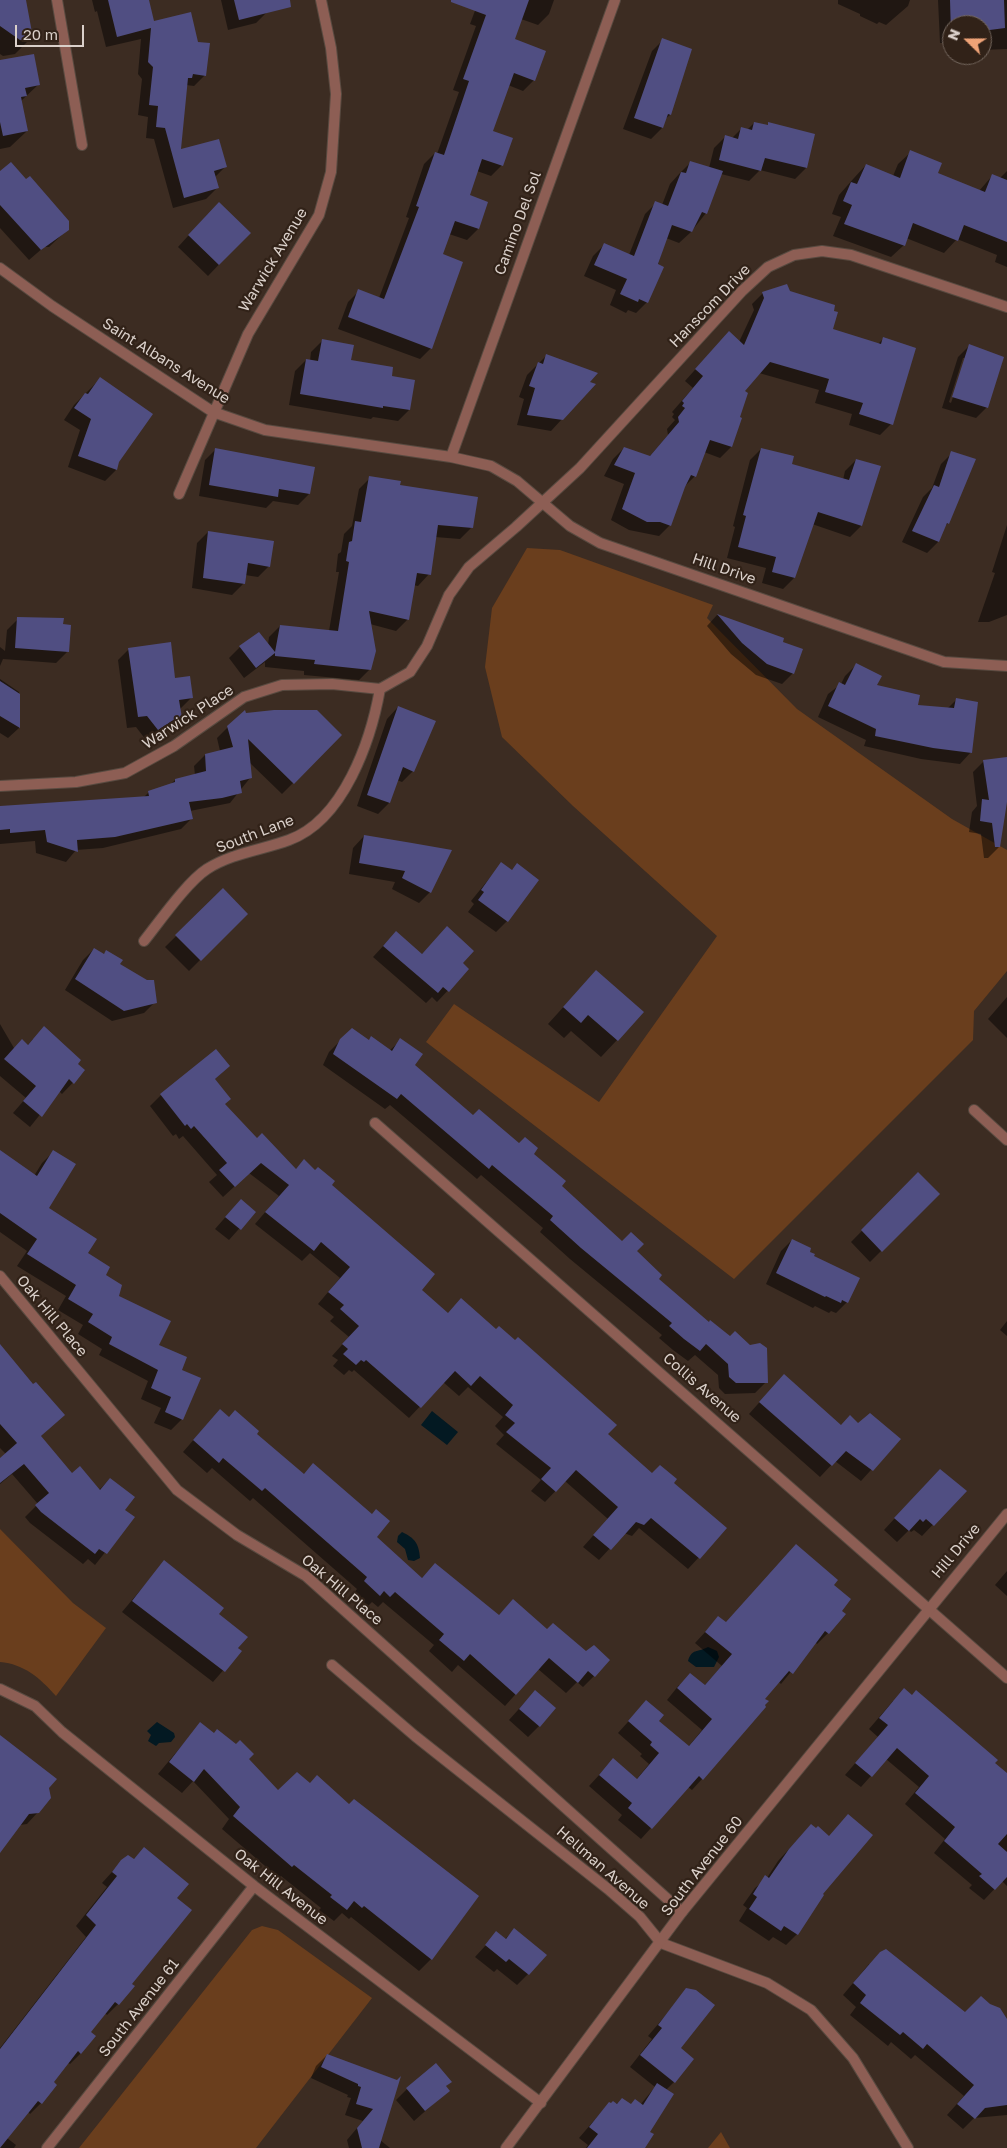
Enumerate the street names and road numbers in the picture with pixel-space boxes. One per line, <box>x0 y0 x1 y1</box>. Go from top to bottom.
street label: Camino Del Sol <box>491 169 545 277</box>
street label: Warwick Avenue <box>235 205 311 315</box>
street label: Hanscom Drive <box>666 261 754 351</box>
street label: Saint Albans Avenue <box>99 314 233 408</box>
street label: Hill Drive <box>690 550 758 588</box>
street label: Warwick Place <box>139 681 237 753</box>
street label: South Lane <box>214 811 296 857</box>
street label: Oak Hill Place <box>13 1272 91 1360</box>
street label: Collis Avenue <box>659 1349 745 1427</box>
street label: Hill Drive <box>928 1520 984 1582</box>
street label: Oak Hill Place <box>298 1551 386 1629</box>
street label: South Avenue 60 <box>657 1812 747 1920</box>
street label: Hellman Avenue <box>553 1823 653 1913</box>
street label: Oak Hill Avenue <box>231 1845 331 1929</box>
street label: South Avenue 61 <box>95 1955 183 2061</box>

